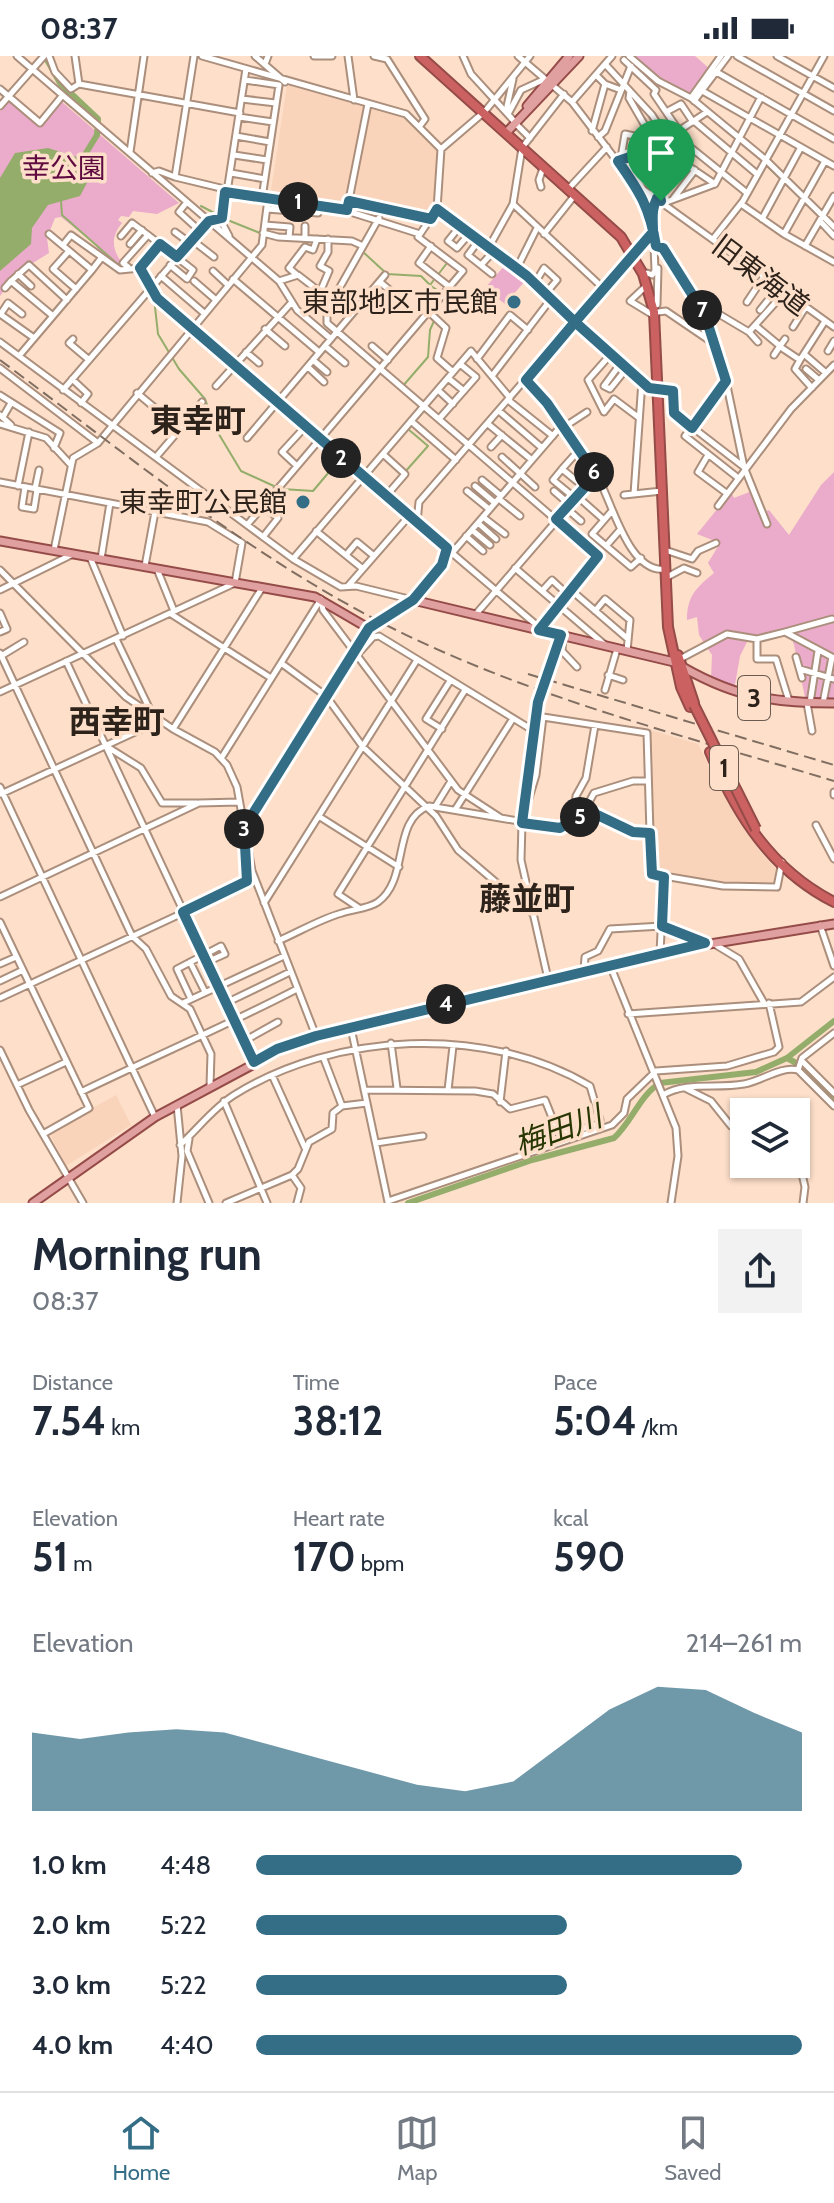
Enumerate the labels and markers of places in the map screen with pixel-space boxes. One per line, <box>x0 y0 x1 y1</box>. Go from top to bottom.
pin <box>627 119 695 201</box>
pin: 1 <box>278 182 318 222</box>
place label: 東部地区市民館 <box>302 285 498 319</box>
pin: 7 <box>682 290 722 330</box>
marker: 東部地区市民館 <box>505 293 523 311</box>
pin: 2 <box>321 438 361 478</box>
pin: 6 <box>574 452 614 492</box>
place label: 東幸町公民館 <box>119 485 287 519</box>
marker: 東幸町公民館 <box>294 493 312 511</box>
pin: 5 <box>560 797 600 837</box>
pin: 3 <box>224 809 264 849</box>
pin: 4 <box>426 984 466 1024</box>

